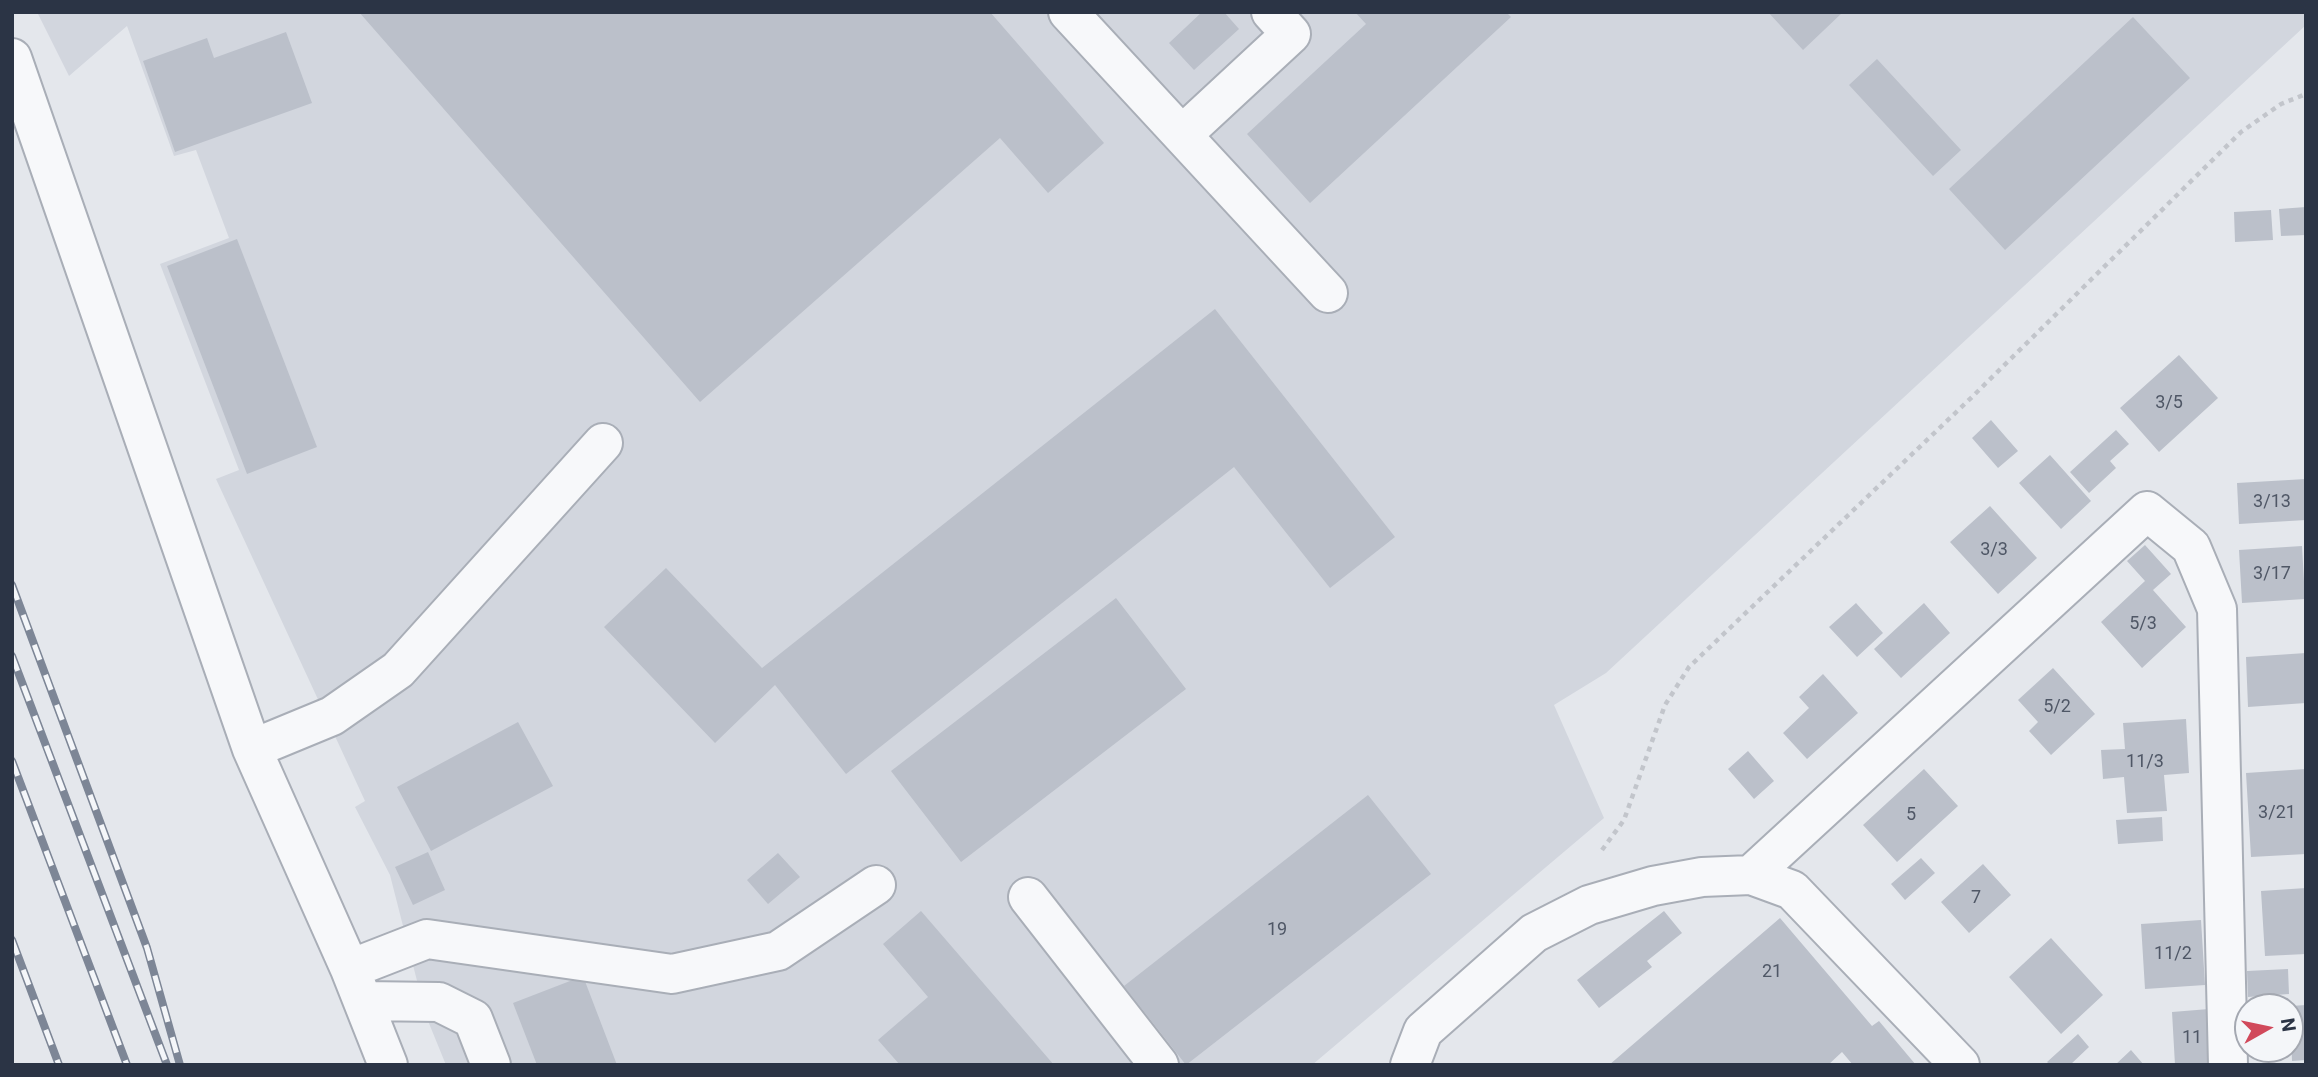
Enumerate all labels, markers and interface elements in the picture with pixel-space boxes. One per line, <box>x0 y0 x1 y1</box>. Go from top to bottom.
house number: 3/5 <box>2155 392 2183 414</box>
house number: 3/13 <box>2253 491 2291 513</box>
house number: 3/3 <box>1980 539 2008 561</box>
house number: 3/17 <box>2253 563 2291 585</box>
house number: 5/3 <box>2129 613 2157 635</box>
house number: 5/2 <box>2043 696 2071 718</box>
house number: 11/3 <box>2126 751 2164 773</box>
house number: 3/21 <box>2258 802 2296 824</box>
house number: 5 <box>1906 804 1916 826</box>
house number: 7 <box>1971 887 1981 909</box>
house number: 19 <box>1267 919 1287 941</box>
house number: 11/2 <box>2154 943 2192 965</box>
house number: 21 <box>1762 961 1782 983</box>
north arrow <box>2234 993 2304 1063</box>
text: N <box>2276 1017 2301 1033</box>
house number: 11 <box>2182 1027 2202 1049</box>

